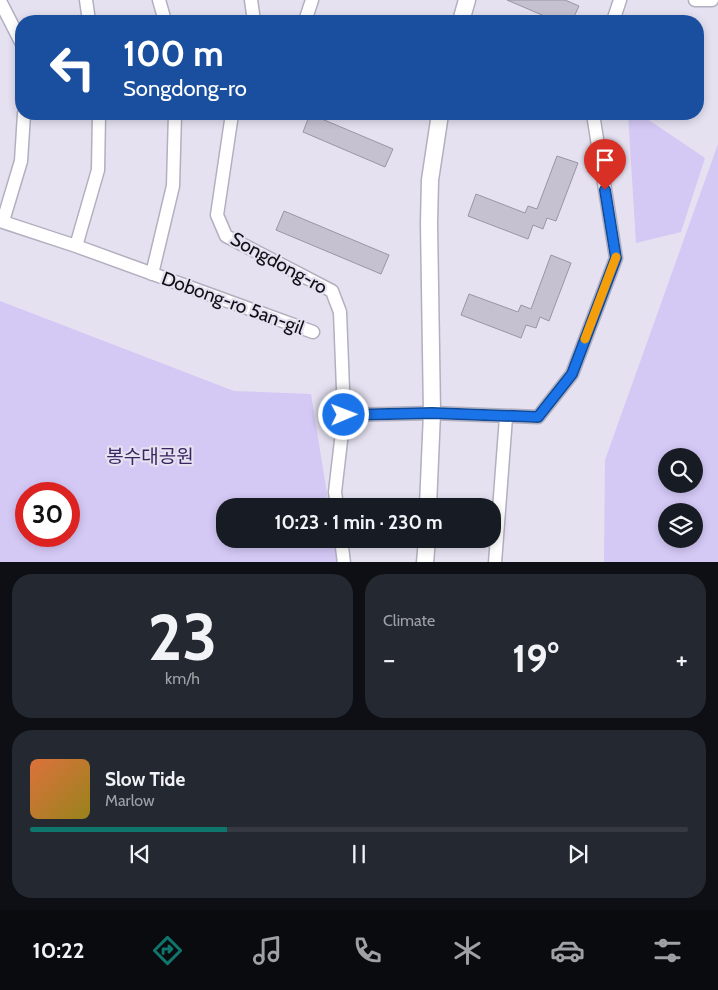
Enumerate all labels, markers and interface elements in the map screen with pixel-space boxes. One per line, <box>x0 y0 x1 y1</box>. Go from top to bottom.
text: 100 m <box>123 32 224 75</box>
icon: left <box>40 35 105 100</box>
text: Songdong-ro <box>123 75 247 102</box>
pin <box>584 139 626 190</box>
icon: arrive <box>591 146 619 174</box>
street label: Songdong-ro <box>227 227 331 299</box>
street label: Dobong-ro 5an-gil <box>159 267 308 340</box>
position arrow <box>317 388 369 440</box>
park label: 봉수대공원 <box>106 445 194 468</box>
map controls <box>658 448 703 548</box>
button: search <box>658 448 703 493</box>
speed limit sign: 30 <box>15 482 80 547</box>
button: layers <box>658 503 703 548</box>
text: 10:23 · 1 min · 230 m <box>274 511 443 534</box>
text: 23 <box>148 597 217 676</box>
text: Climate <box>383 611 435 630</box>
text: 19° <box>512 635 559 682</box>
text: − <box>383 642 395 676</box>
text: + <box>676 642 688 676</box>
text: km/h <box>165 669 200 688</box>
text: Slow Tide <box>105 768 185 791</box>
text: Marlow <box>105 791 155 810</box>
icon: previous <box>126 840 154 868</box>
icon: pause <box>345 840 373 868</box>
icon: next <box>564 840 592 868</box>
icon: directions <box>150 933 185 968</box>
icon: music <box>250 933 285 968</box>
icon: phone <box>350 933 385 968</box>
icon: climate <box>450 933 485 968</box>
icon: car <box>550 933 585 968</box>
icon: filters <box>650 933 685 968</box>
text: 10:22 <box>33 937 84 964</box>

